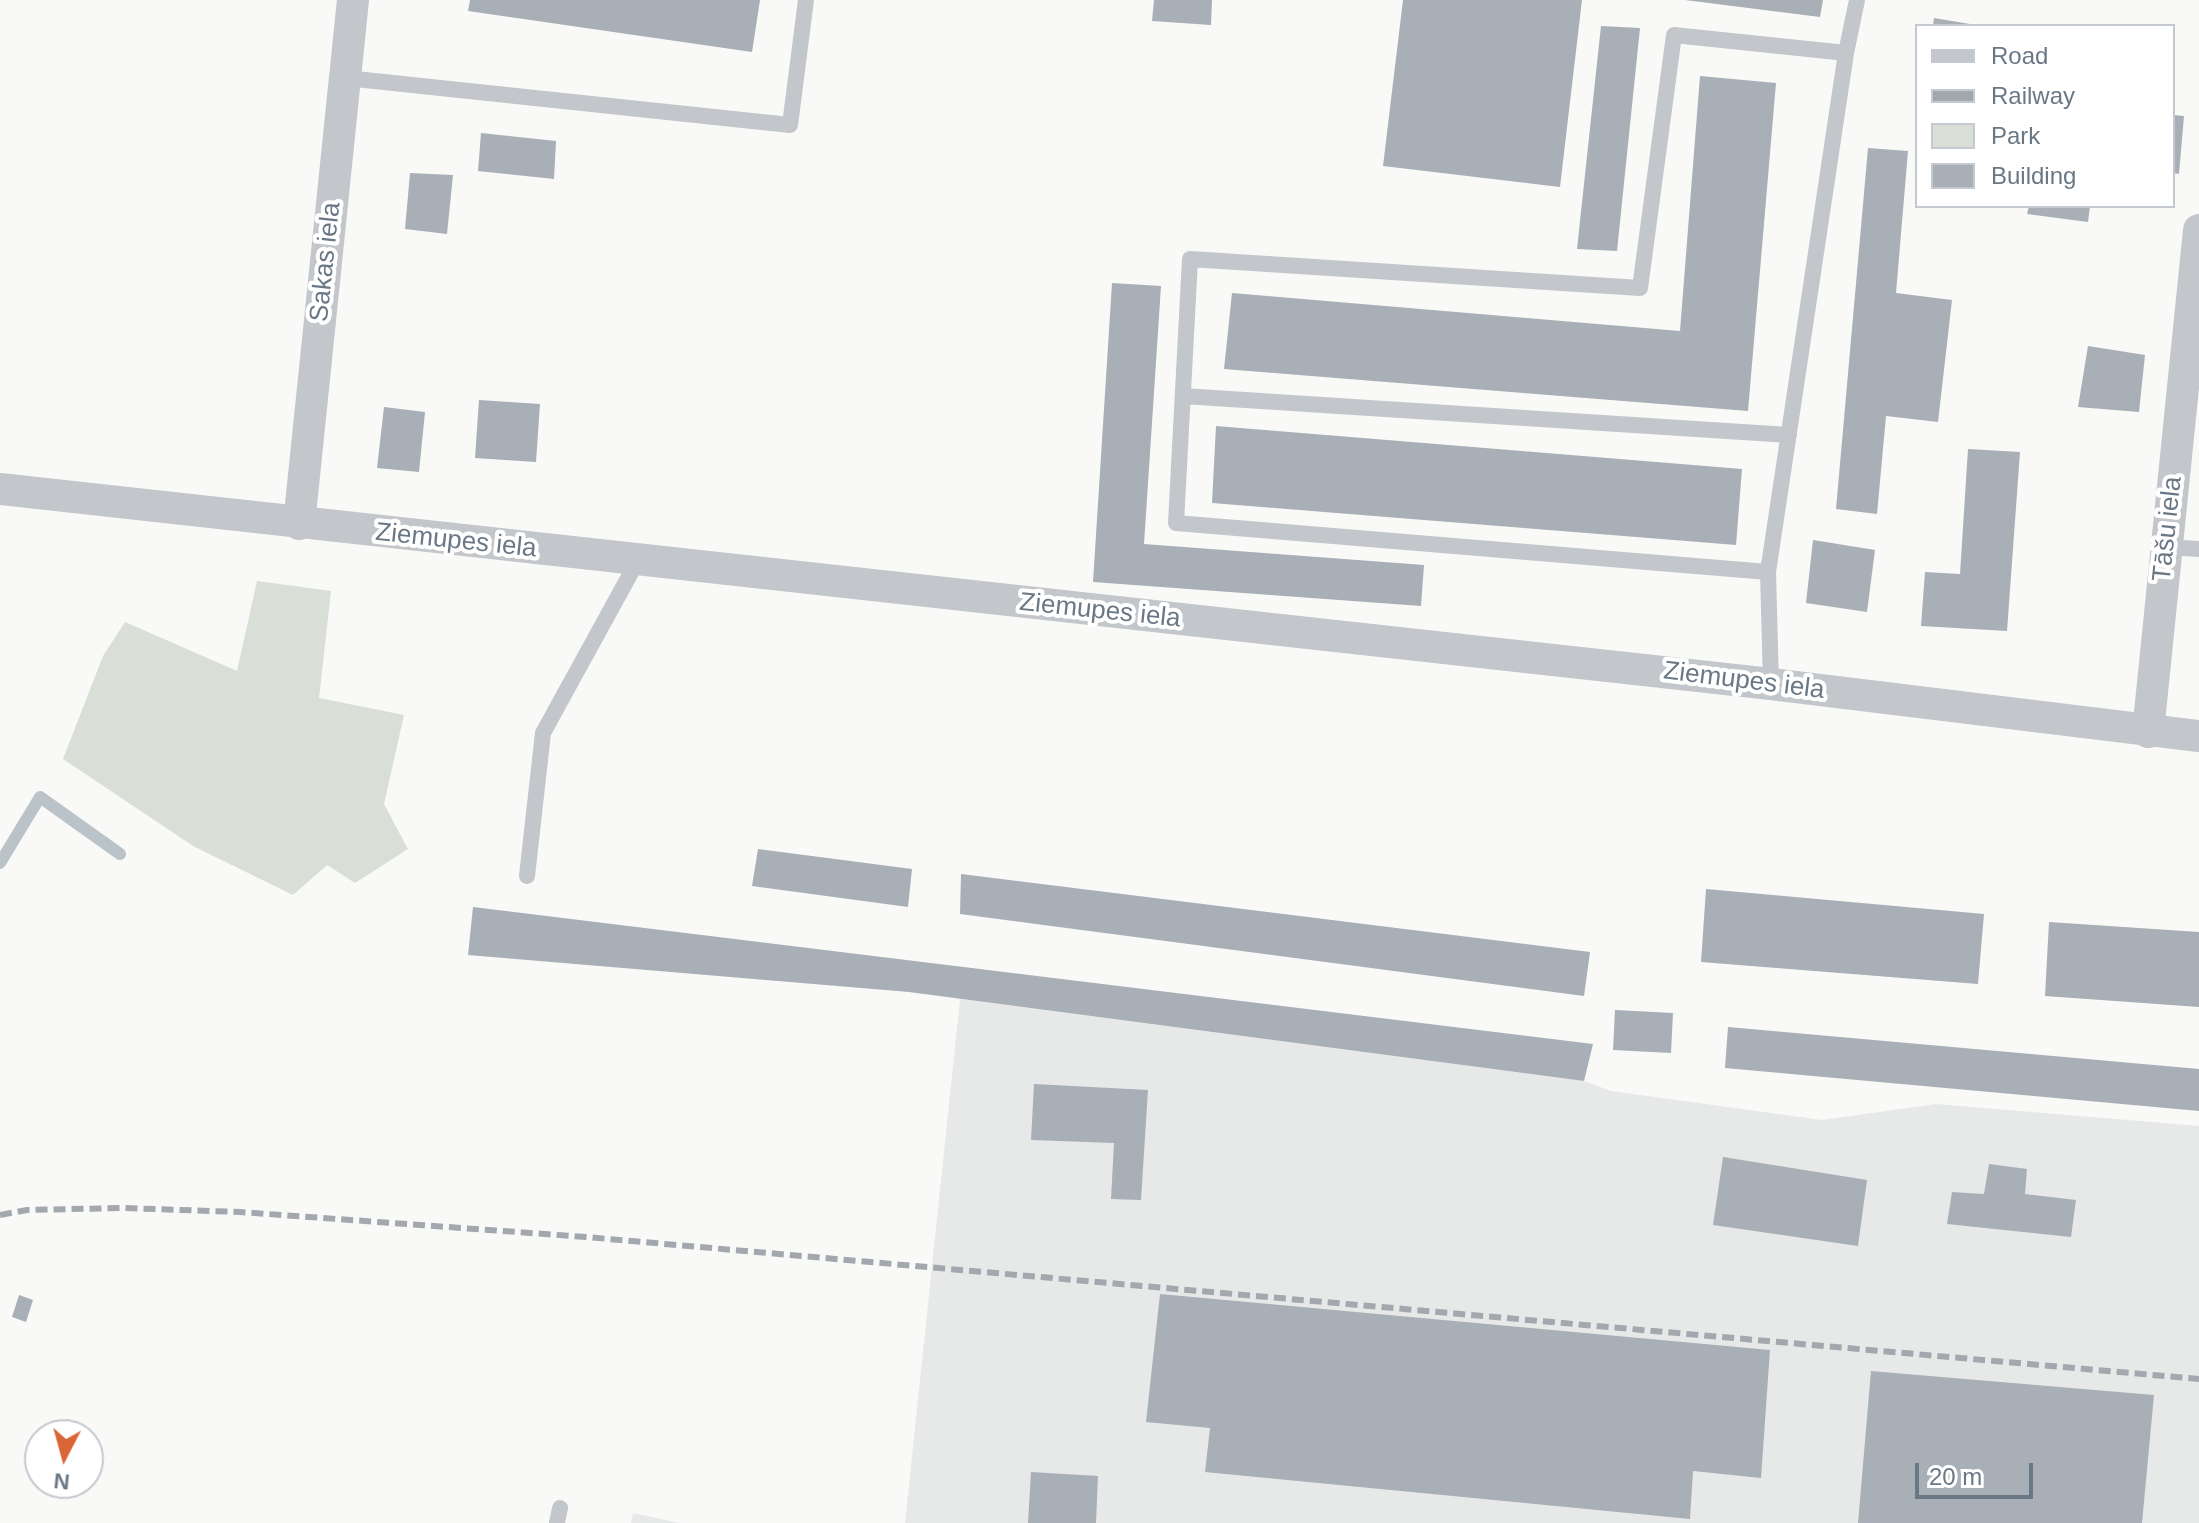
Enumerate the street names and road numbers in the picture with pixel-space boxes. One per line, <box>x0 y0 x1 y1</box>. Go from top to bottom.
street label: Sakas iela <box>304 201 348 323</box>
street label: Tāšu iela <box>2147 475 2189 583</box>
street label: Ziemupes iela <box>374 517 538 565</box>
street label: Ziemupes iela <box>1018 587 1182 635</box>
street label: Ziemupes iela <box>1662 656 1826 706</box>

